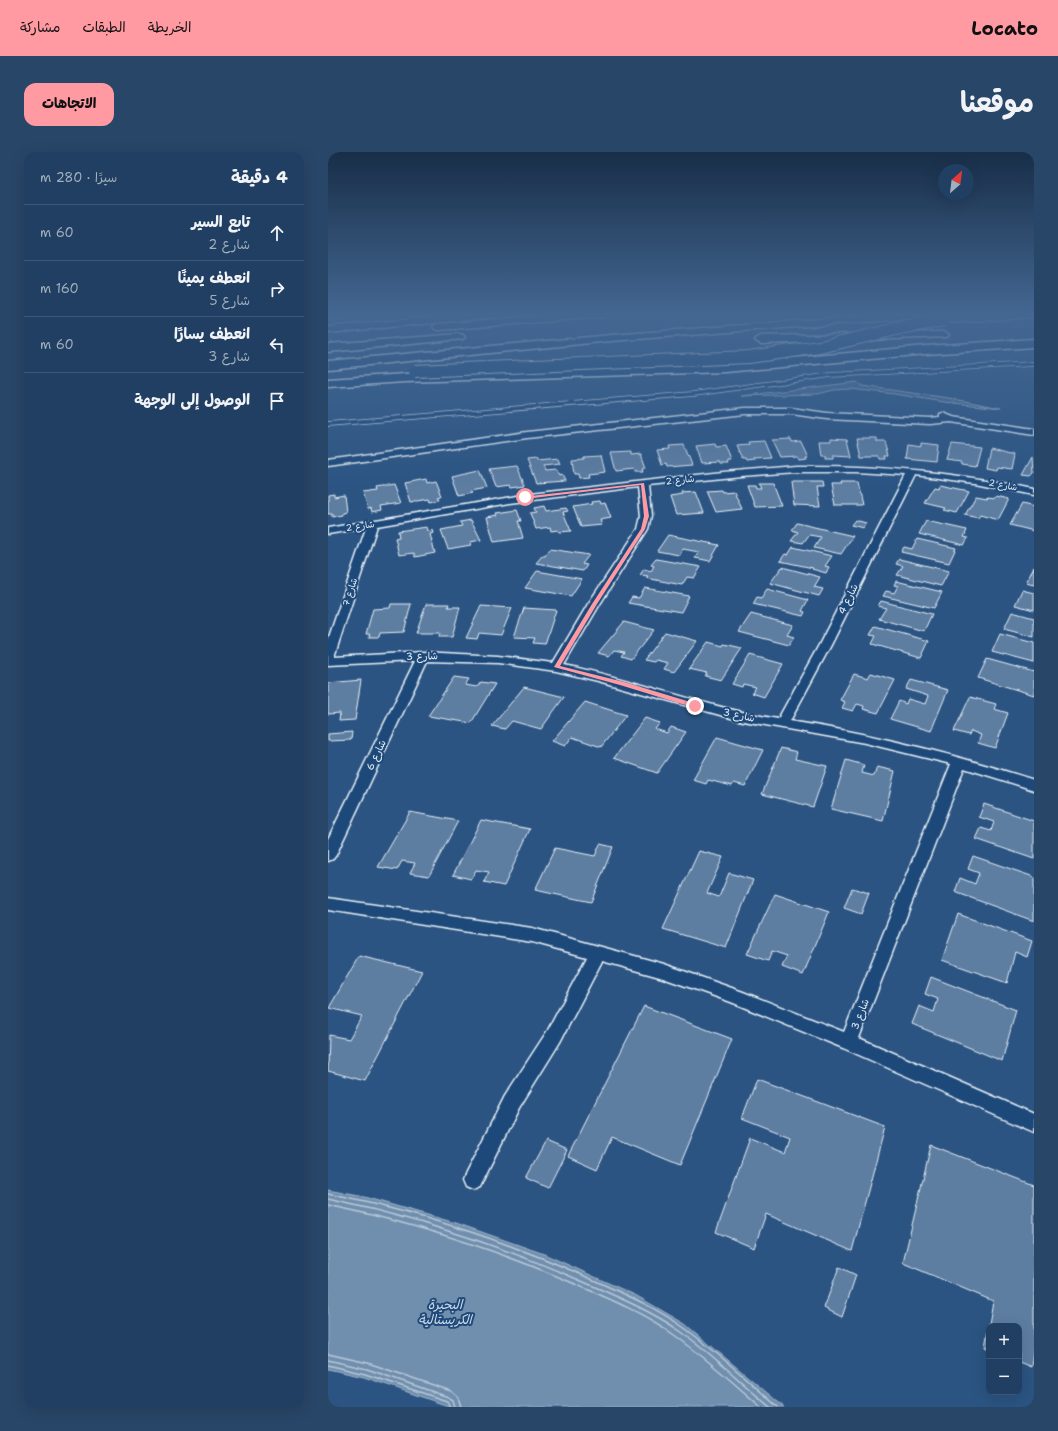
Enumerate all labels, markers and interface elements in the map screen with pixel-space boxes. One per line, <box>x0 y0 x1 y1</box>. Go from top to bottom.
text: Locato <box>971 16 1038 41</box>
text: مشاركة <box>20 18 60 36</box>
text: الطبقات <box>82 18 126 36</box>
text: الخريطة <box>148 18 191 36</box>
button: الاتجاهات <box>24 83 114 126</box>
text: موقعنا <box>960 83 1034 121</box>
north arrow <box>938 164 974 200</box>
text: 4 دقيقة <box>231 166 288 188</box>
text: سيرًا · 280 m <box>40 169 117 186</box>
text: تابع السير <box>191 212 250 232</box>
icon: ahead <box>266 222 288 244</box>
text: 60 m <box>40 224 74 241</box>
text: شارع 2 <box>208 236 250 253</box>
text: انعطف يمينًا <box>178 268 250 288</box>
icon: right <box>266 278 288 300</box>
text: 160 m <box>40 280 79 297</box>
text: شارع 5 <box>209 292 250 309</box>
text: انعطف يسارًا <box>174 324 250 344</box>
icon: left <box>266 334 288 356</box>
text: 60 m <box>40 336 74 353</box>
text: شارع 3 <box>208 348 250 365</box>
text: الوصول إلى الوجهة <box>134 390 250 410</box>
icon: arrive <box>266 390 288 412</box>
street label: شارع 2 <box>665 473 695 487</box>
street label: شارع 2 <box>988 476 1018 494</box>
route start <box>516 488 534 506</box>
street label: شارع 2 <box>345 518 375 534</box>
street label: شارع 7 <box>340 576 360 608</box>
street label: شارع 4 <box>835 582 862 617</box>
street label: شارع 3 <box>406 649 438 664</box>
route end <box>686 697 704 715</box>
street label: شارع 3 <box>722 705 756 726</box>
street label: شارع 6 <box>363 738 390 773</box>
street label: شارع 3 <box>848 996 873 1032</box>
water label: البحيرة الكريستالية <box>418 1296 474 1328</box>
map controls <box>986 1323 1022 1395</box>
button: + <box>986 1323 1022 1359</box>
button: − <box>986 1359 1022 1395</box>

